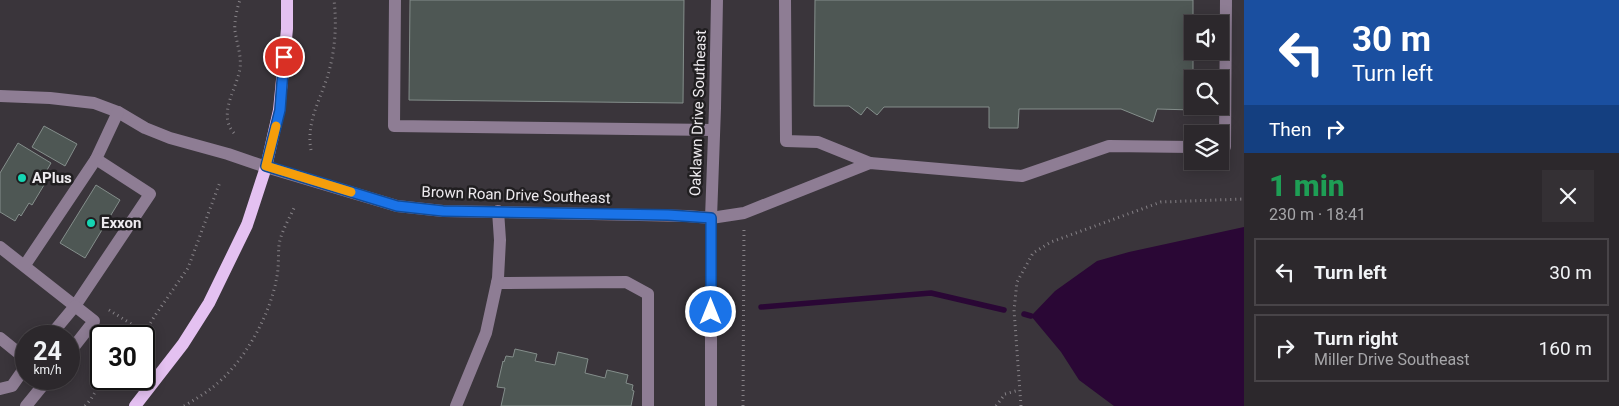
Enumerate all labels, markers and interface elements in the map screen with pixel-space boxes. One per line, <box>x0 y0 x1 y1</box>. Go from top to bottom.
map controls <box>1184 15 1229 170</box>
button: sound <box>1184 15 1229 60</box>
text: 30 m <box>1352 19 1431 60</box>
icon: left <box>1269 20 1334 85</box>
street label: Oaklawn Drive Southeast <box>686 30 710 196</box>
pin <box>263 36 305 78</box>
icon: arrive <box>270 43 298 71</box>
text: Turn left <box>1352 61 1433 86</box>
button: search <box>1184 70 1229 115</box>
icon: right <box>1321 115 1349 143</box>
text: Then <box>1269 118 1311 141</box>
button: layers <box>1184 125 1229 170</box>
text: 1 min <box>1269 168 1345 203</box>
place label: APlus <box>32 169 72 187</box>
button: close <box>1542 170 1594 222</box>
marker: APlus <box>16 172 28 184</box>
street label: Brown Roan Drive Southeast <box>421 183 611 207</box>
text: 230 m · 18:41 <box>1269 205 1366 224</box>
place label: Exxon <box>101 214 141 232</box>
marker: Exxon <box>85 217 97 229</box>
icon: left <box>1271 258 1299 286</box>
text: Turn left <box>1314 261 1387 284</box>
text: 30 m <box>1549 261 1592 284</box>
position arrow <box>684 285 736 337</box>
speed limit sign: 30 <box>90 325 155 390</box>
text: Turn right <box>1314 327 1398 350</box>
icon: right <box>1271 334 1299 362</box>
text: 24 <box>33 337 62 366</box>
text: 160 m <box>1539 337 1592 360</box>
text: Miller Drive Southeast <box>1314 350 1470 369</box>
text: km/h <box>33 363 62 377</box>

